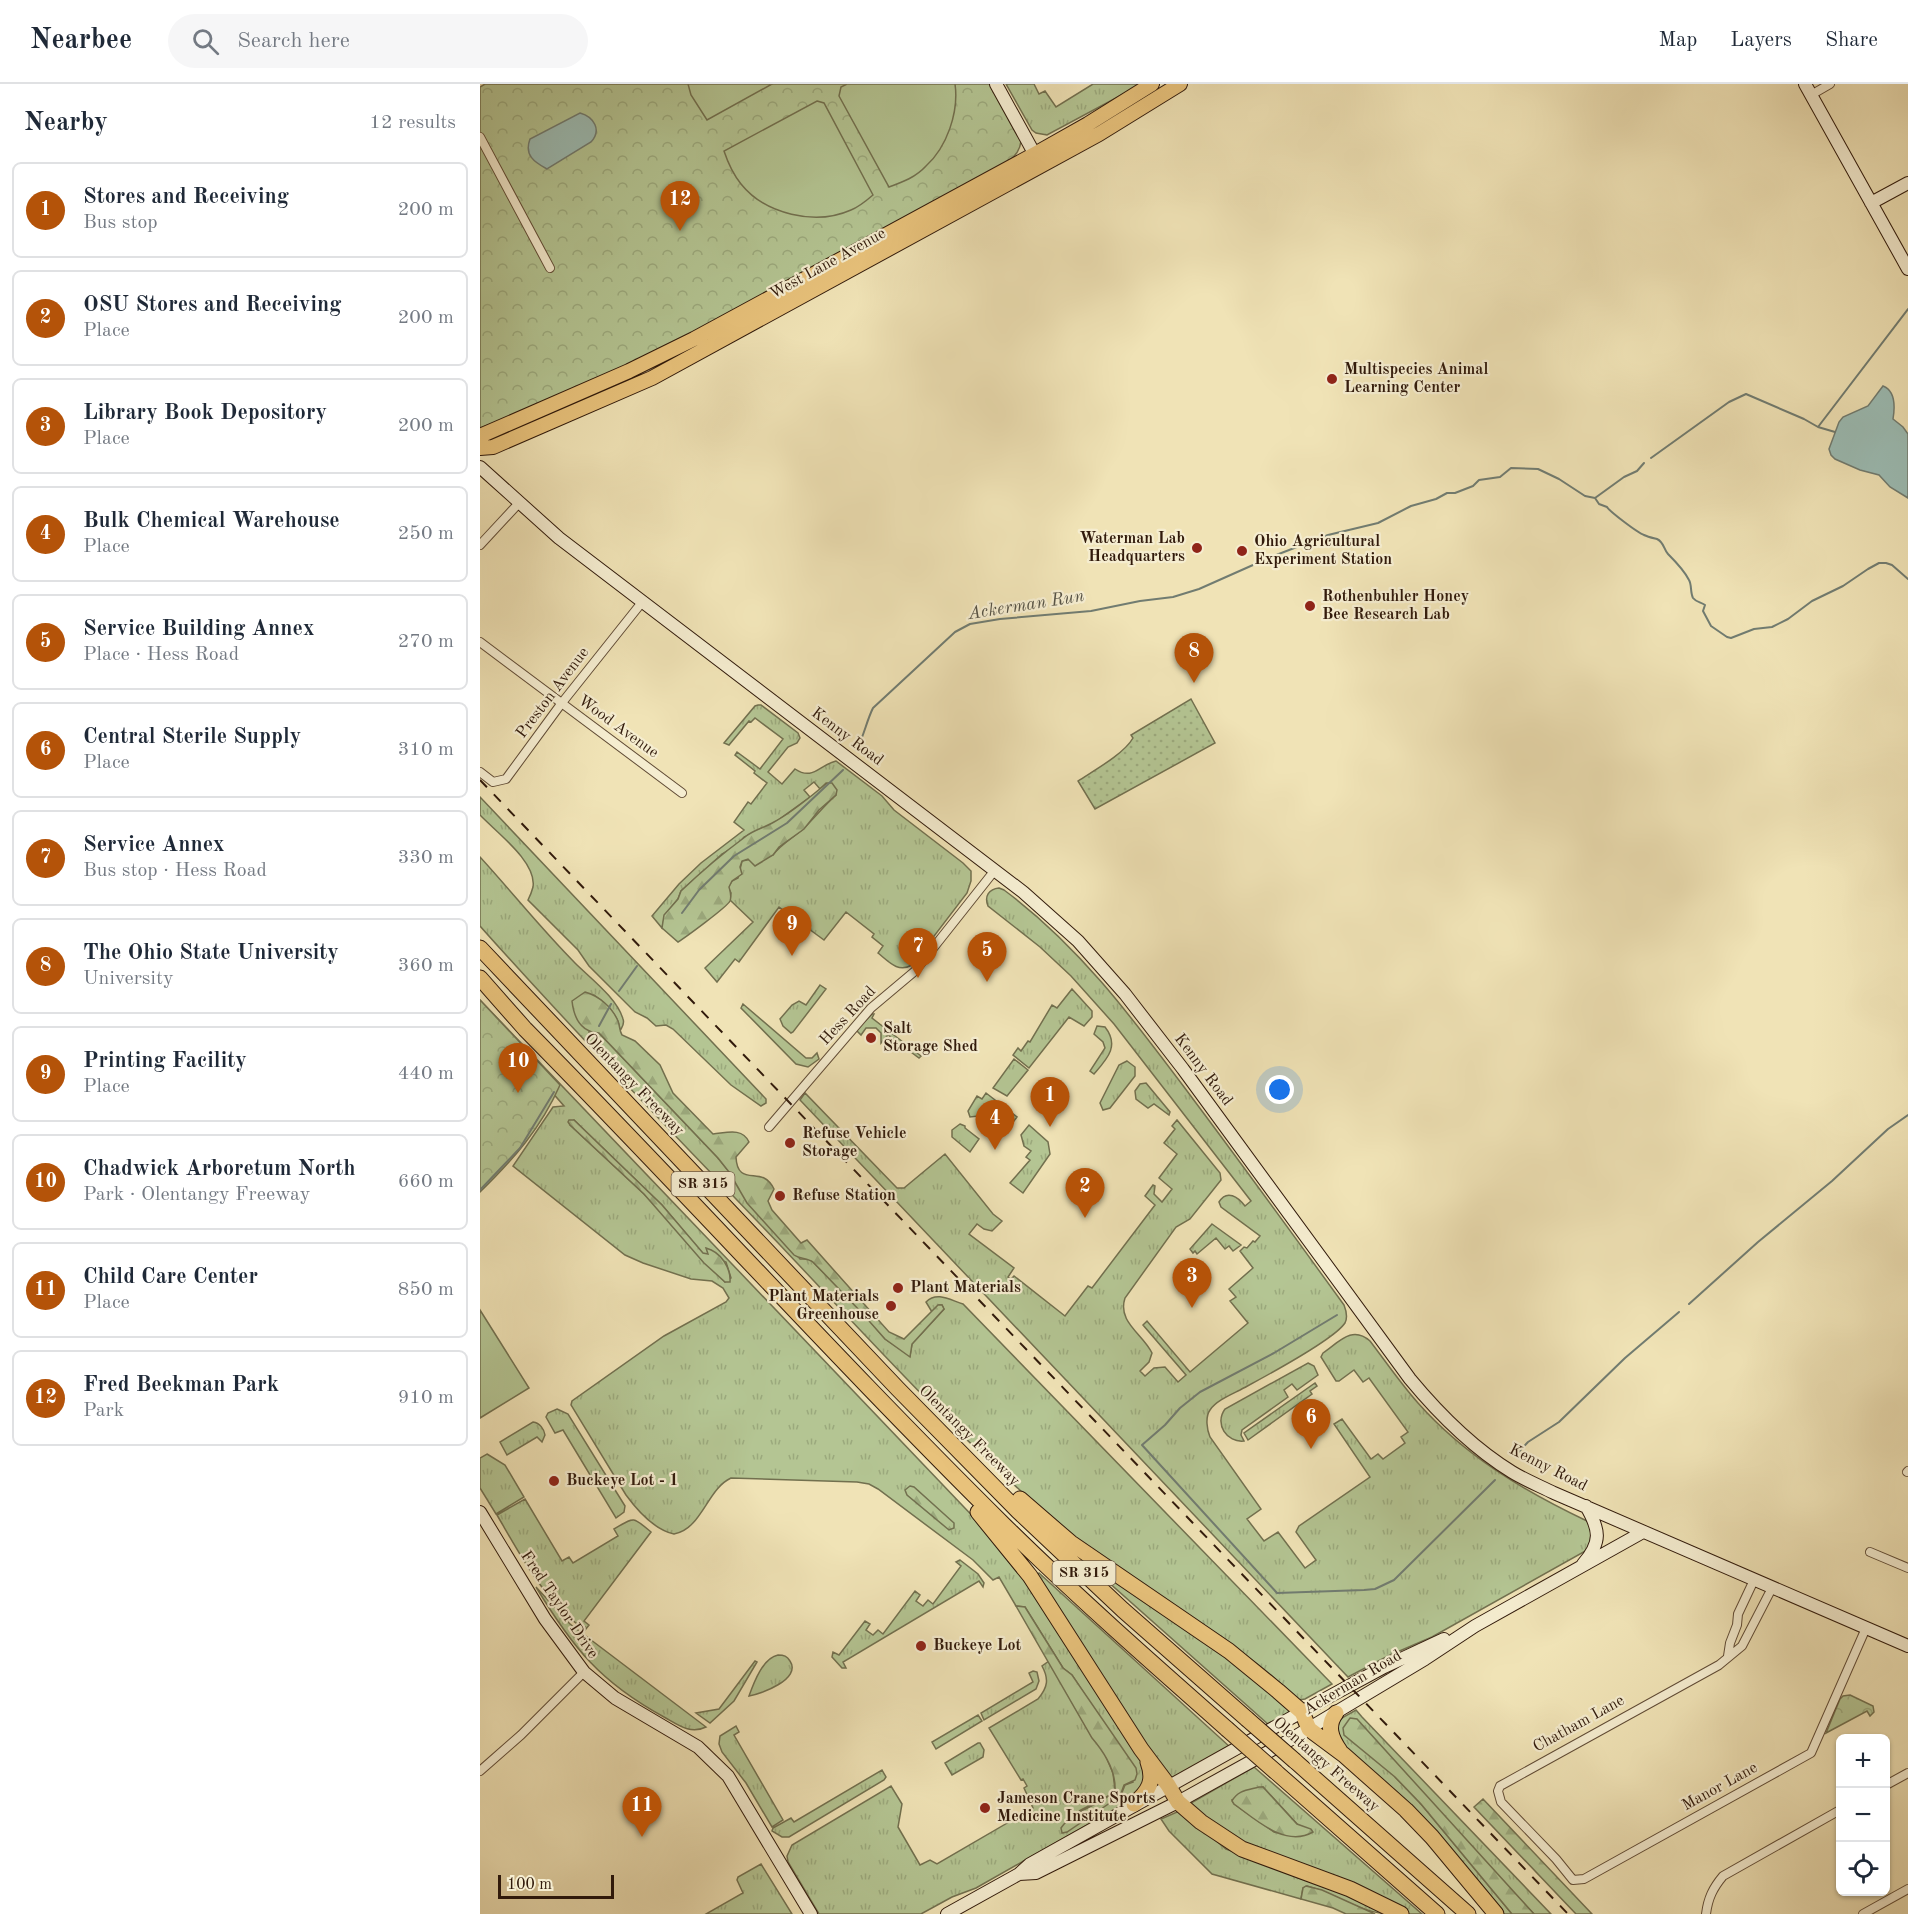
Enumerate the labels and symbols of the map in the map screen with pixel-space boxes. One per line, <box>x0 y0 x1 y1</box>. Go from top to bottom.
pin: 12 <box>660 182 700 231</box>
street label: West Lane Avenue <box>767 226 889 302</box>
place label: Multispecies Animal Learning Center <box>1344 362 1488 396</box>
marker: Multispecies Animal Learning Center <box>1325 372 1339 386</box>
place label: Waterman Lab Headquarters <box>1079 531 1185 565</box>
place label: Ohio Agricultural Experiment Station <box>1254 534 1392 568</box>
marker: Waterman Lab Headquarters <box>1190 541 1204 555</box>
marker: Ohio Agricultural Experiment Station <box>1235 544 1249 558</box>
water label: Ackerman Run <box>965 587 1086 623</box>
place label: Rothenbuhler Honey Bee Research Lab <box>1322 589 1469 623</box>
marker: Rothenbuhler Honey Bee Research Lab <box>1303 599 1317 613</box>
pin: 8 <box>1174 634 1214 683</box>
street label: Preston Avenue <box>514 645 592 741</box>
street label: Wood Avenue <box>575 693 661 761</box>
street label: Kenny Road <box>808 705 886 769</box>
pin: 9 <box>772 906 812 956</box>
pin: 7 <box>898 928 938 978</box>
pin: 5 <box>968 932 1006 982</box>
street label: Hess Road <box>817 983 879 1049</box>
place label: Salt Storage Shed <box>883 1021 978 1055</box>
street label: Olentangy Freeway <box>581 1031 687 1140</box>
marker: Salt Storage Shed <box>864 1031 878 1045</box>
street label: Kenny Road <box>1171 1031 1235 1109</box>
pin: 10 <box>498 1044 537 1093</box>
your location <box>1265 1075 1294 1104</box>
pin: 1 <box>1030 1078 1070 1127</box>
pin: 4 <box>976 1100 1014 1150</box>
place label: Refuse Vehicle Storage <box>802 1126 907 1160</box>
marker: Refuse Vehicle Storage <box>783 1136 797 1150</box>
pin: 2 <box>1066 1168 1104 1218</box>
road number: SR 315 <box>672 1172 734 1196</box>
place label: Refuse Station <box>792 1188 896 1204</box>
marker: Refuse Station <box>773 1189 787 1203</box>
pin: 3 <box>1172 1258 1212 1308</box>
place label: Plant Materials <box>910 1280 1021 1296</box>
marker: Plant Materials <box>891 1281 905 1295</box>
place label: Plant Materials Greenhouse <box>768 1289 879 1323</box>
marker: Plant Materials Greenhouse <box>884 1299 898 1313</box>
street label: Olentangy Freeway <box>915 1382 1023 1490</box>
pin: 6 <box>1292 1400 1330 1449</box>
street label: Kenny Road <box>1506 1441 1590 1495</box>
place label: Buckeye Lot - 1 <box>566 1473 679 1489</box>
marker: Buckeye Lot - 1 <box>547 1474 561 1488</box>
street label: Fred Taylor Drive <box>517 1548 601 1662</box>
road number: SR 315 <box>1052 1561 1116 1585</box>
place label: Buckeye Lot <box>933 1638 1022 1654</box>
marker: Buckeye Lot <box>914 1639 928 1653</box>
street label: Ackerman Road <box>1301 1648 1405 1718</box>
street label: Chatham Lane <box>1531 1692 1627 1756</box>
street label: Olentangy Freeway <box>1270 1715 1383 1816</box>
street label: Manor Lane <box>1680 1760 1760 1814</box>
pin: 11 <box>622 1788 662 1837</box>
place label: Jameson Crane Sports Medicine Institute <box>997 1791 1155 1825</box>
marker: Jameson Crane Sports Medicine Institute <box>978 1801 992 1815</box>
scale bar <box>498 1872 614 1900</box>

